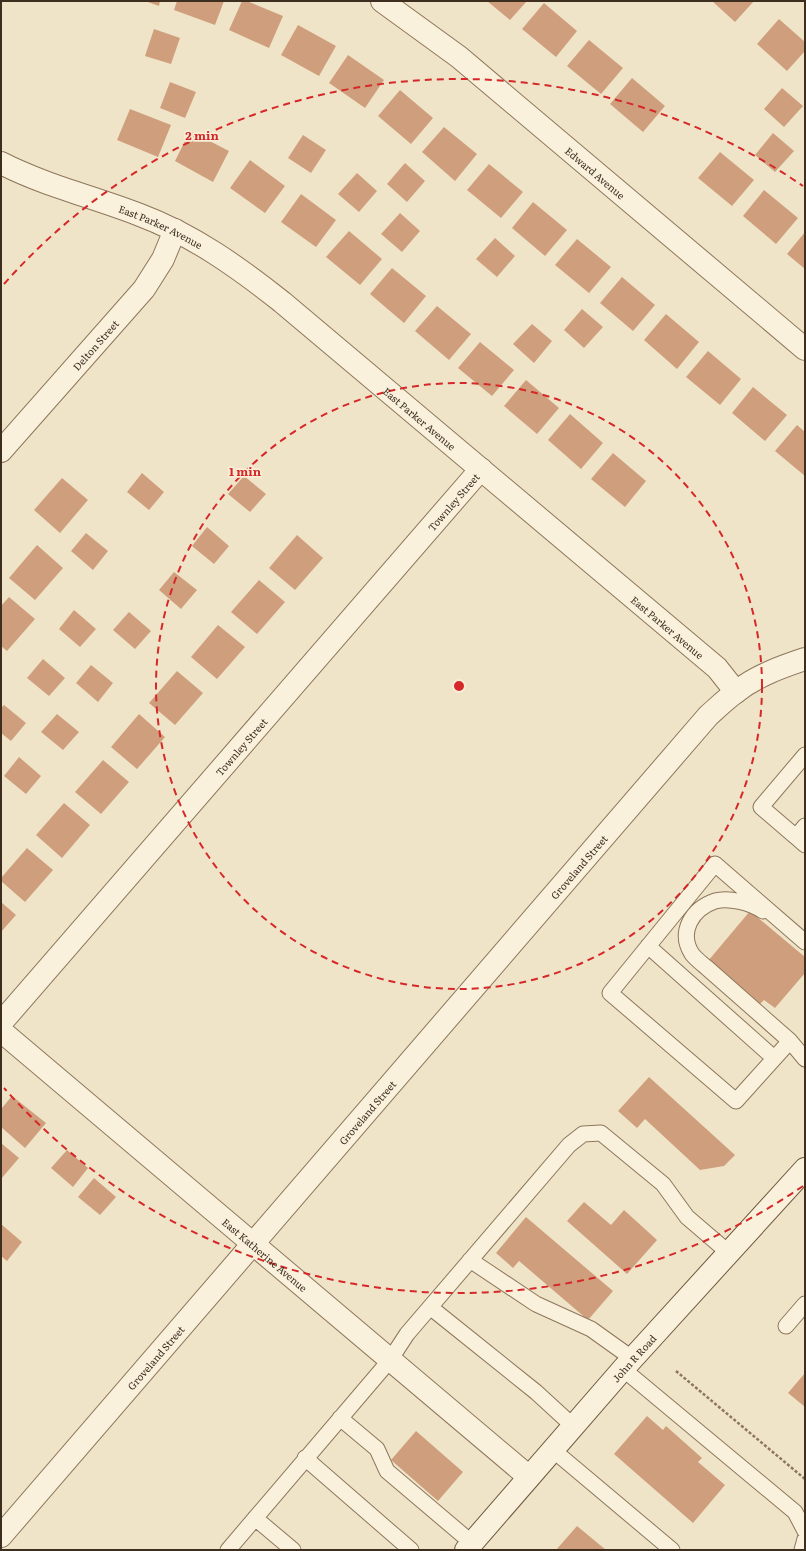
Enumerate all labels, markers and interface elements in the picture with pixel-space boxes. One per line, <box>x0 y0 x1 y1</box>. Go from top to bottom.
text: 2 min <box>185 126 219 144</box>
street label: Edward Avenue <box>562 143 629 202</box>
street label: East Parker Avenue <box>117 200 206 252</box>
street label: Delton Street <box>68 316 121 373</box>
street label: East Parker Avenue <box>380 383 460 453</box>
text: 1 min <box>229 462 262 480</box>
street label: Townley Street <box>423 469 482 534</box>
street label: East Parker Avenue <box>628 592 707 662</box>
centre of rings <box>452 679 466 693</box>
street label: Townley Street <box>211 714 270 779</box>
street label: Groveland Street <box>546 831 610 902</box>
street label: Groveland Street <box>335 1076 399 1147</box>
street label: East Katherine Avenue <box>219 1214 311 1295</box>
street label: Groveland Street <box>123 1322 187 1393</box>
street label: John R Road <box>608 1331 659 1385</box>

